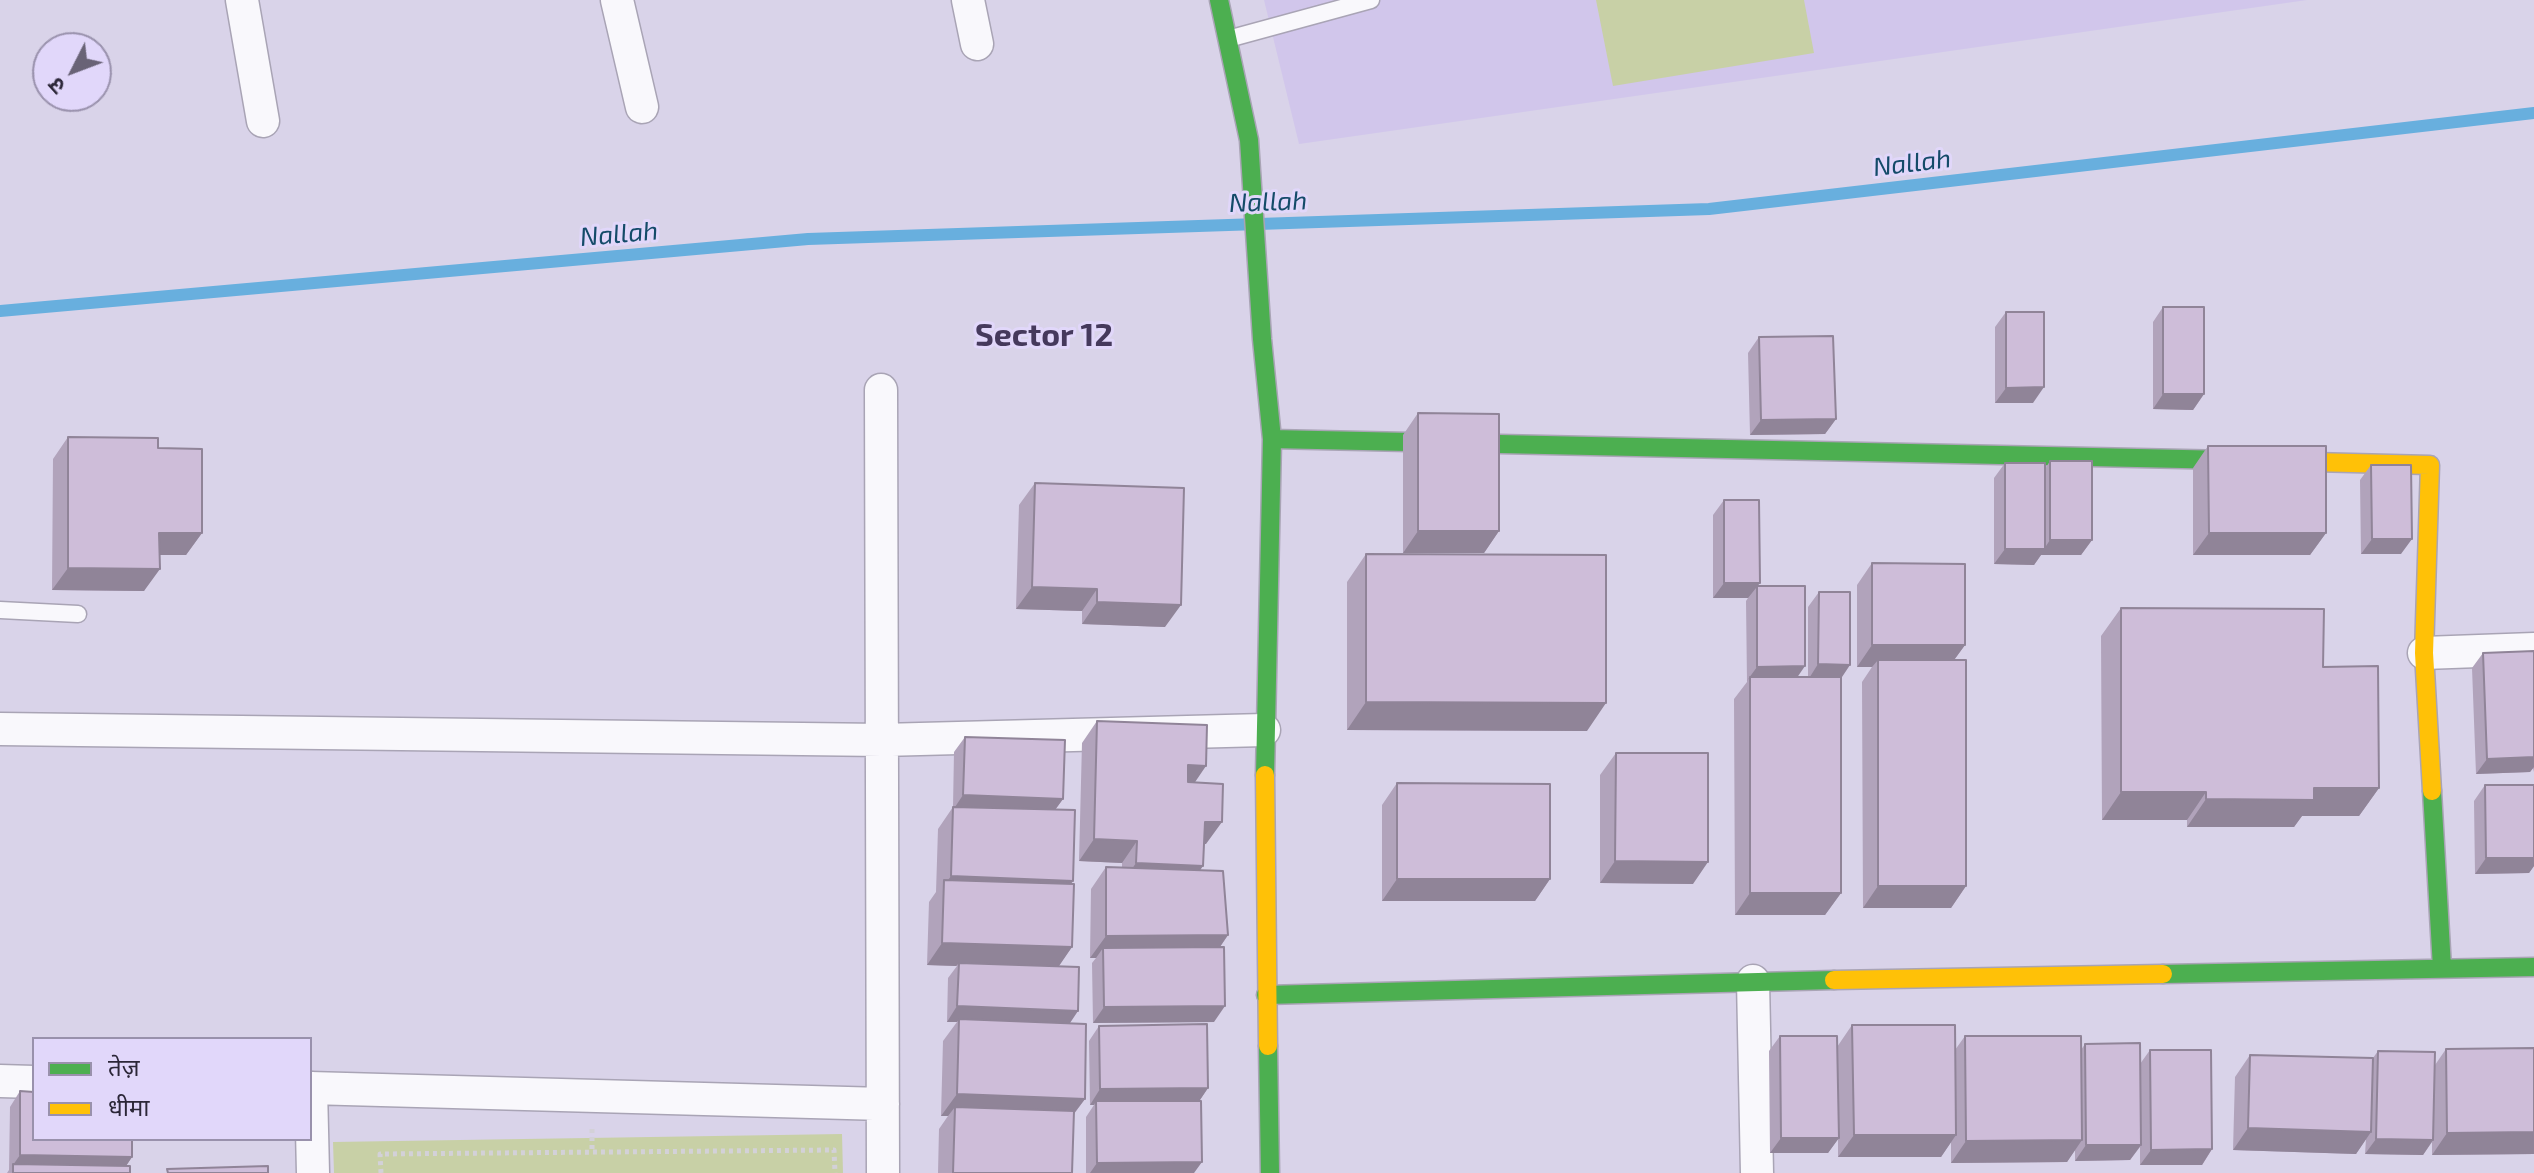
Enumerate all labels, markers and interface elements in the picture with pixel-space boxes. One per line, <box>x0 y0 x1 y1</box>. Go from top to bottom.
north arrow <box>32 32 112 112</box>
text: उ <box>42 73 70 100</box>
water label: Nallah <box>1871 143 1953 183</box>
water label: Nallah <box>1228 185 1308 219</box>
water label: Nallah <box>579 215 659 253</box>
district label: Sector 12 <box>975 316 1113 354</box>
legend <box>32 1037 312 1141</box>
text: तेज़ <box>108 1052 140 1081</box>
text: धीमा <box>108 1092 150 1121</box>

